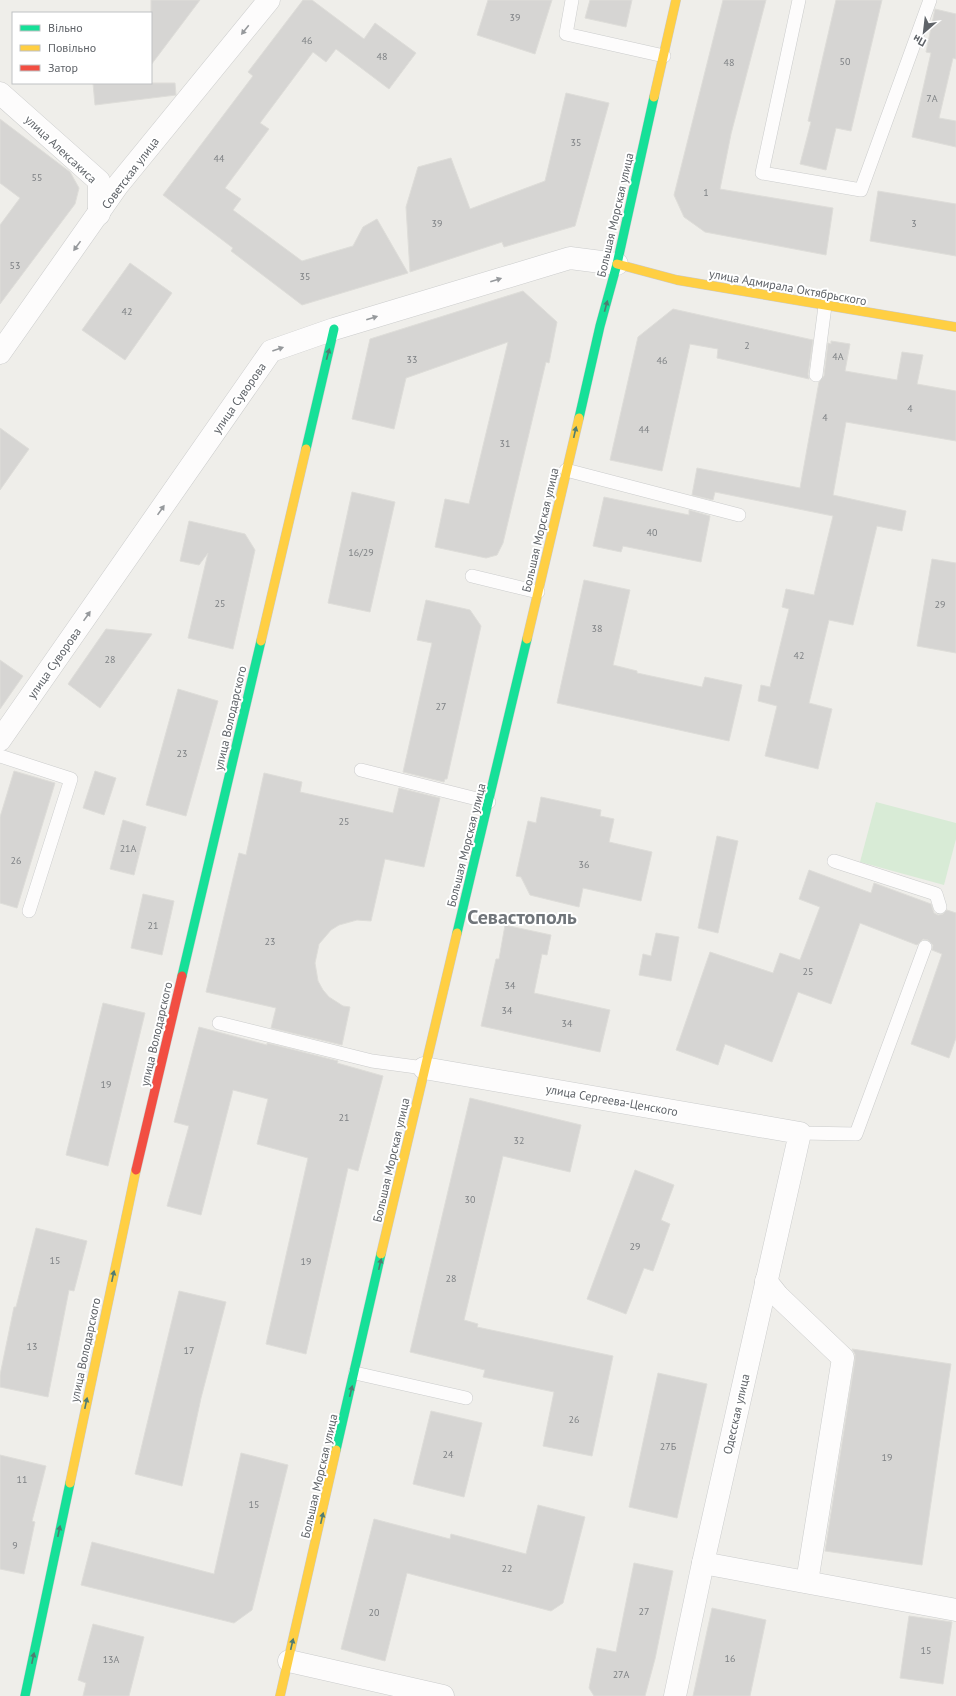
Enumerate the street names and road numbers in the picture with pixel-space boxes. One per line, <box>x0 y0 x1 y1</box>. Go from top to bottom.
street label: улица Алексакиса <box>22 112 100 186</box>
street label: Советская улица <box>98 134 162 212</box>
street label: Большая Морская улица <box>593 151 637 279</box>
street label: улица Адмирала Октябрьского <box>708 266 868 308</box>
street label: улица Суворова <box>209 360 269 436</box>
street label: Большая Морская улица <box>518 466 562 594</box>
street label: улица Суворова <box>24 625 84 701</box>
street label: улица Володарского <box>211 664 249 772</box>
street label: Большая Морская улица <box>443 781 489 909</box>
street label: улица Володарского <box>137 980 175 1088</box>
street label: улица Сергеева-Ценского <box>545 1081 679 1119</box>
street label: Большая Морская улица <box>369 1096 413 1224</box>
street label: улица Володарского <box>67 1296 103 1404</box>
street label: Одесская улица <box>719 1372 753 1456</box>
street label: Большая Морская улица <box>297 1412 341 1540</box>

